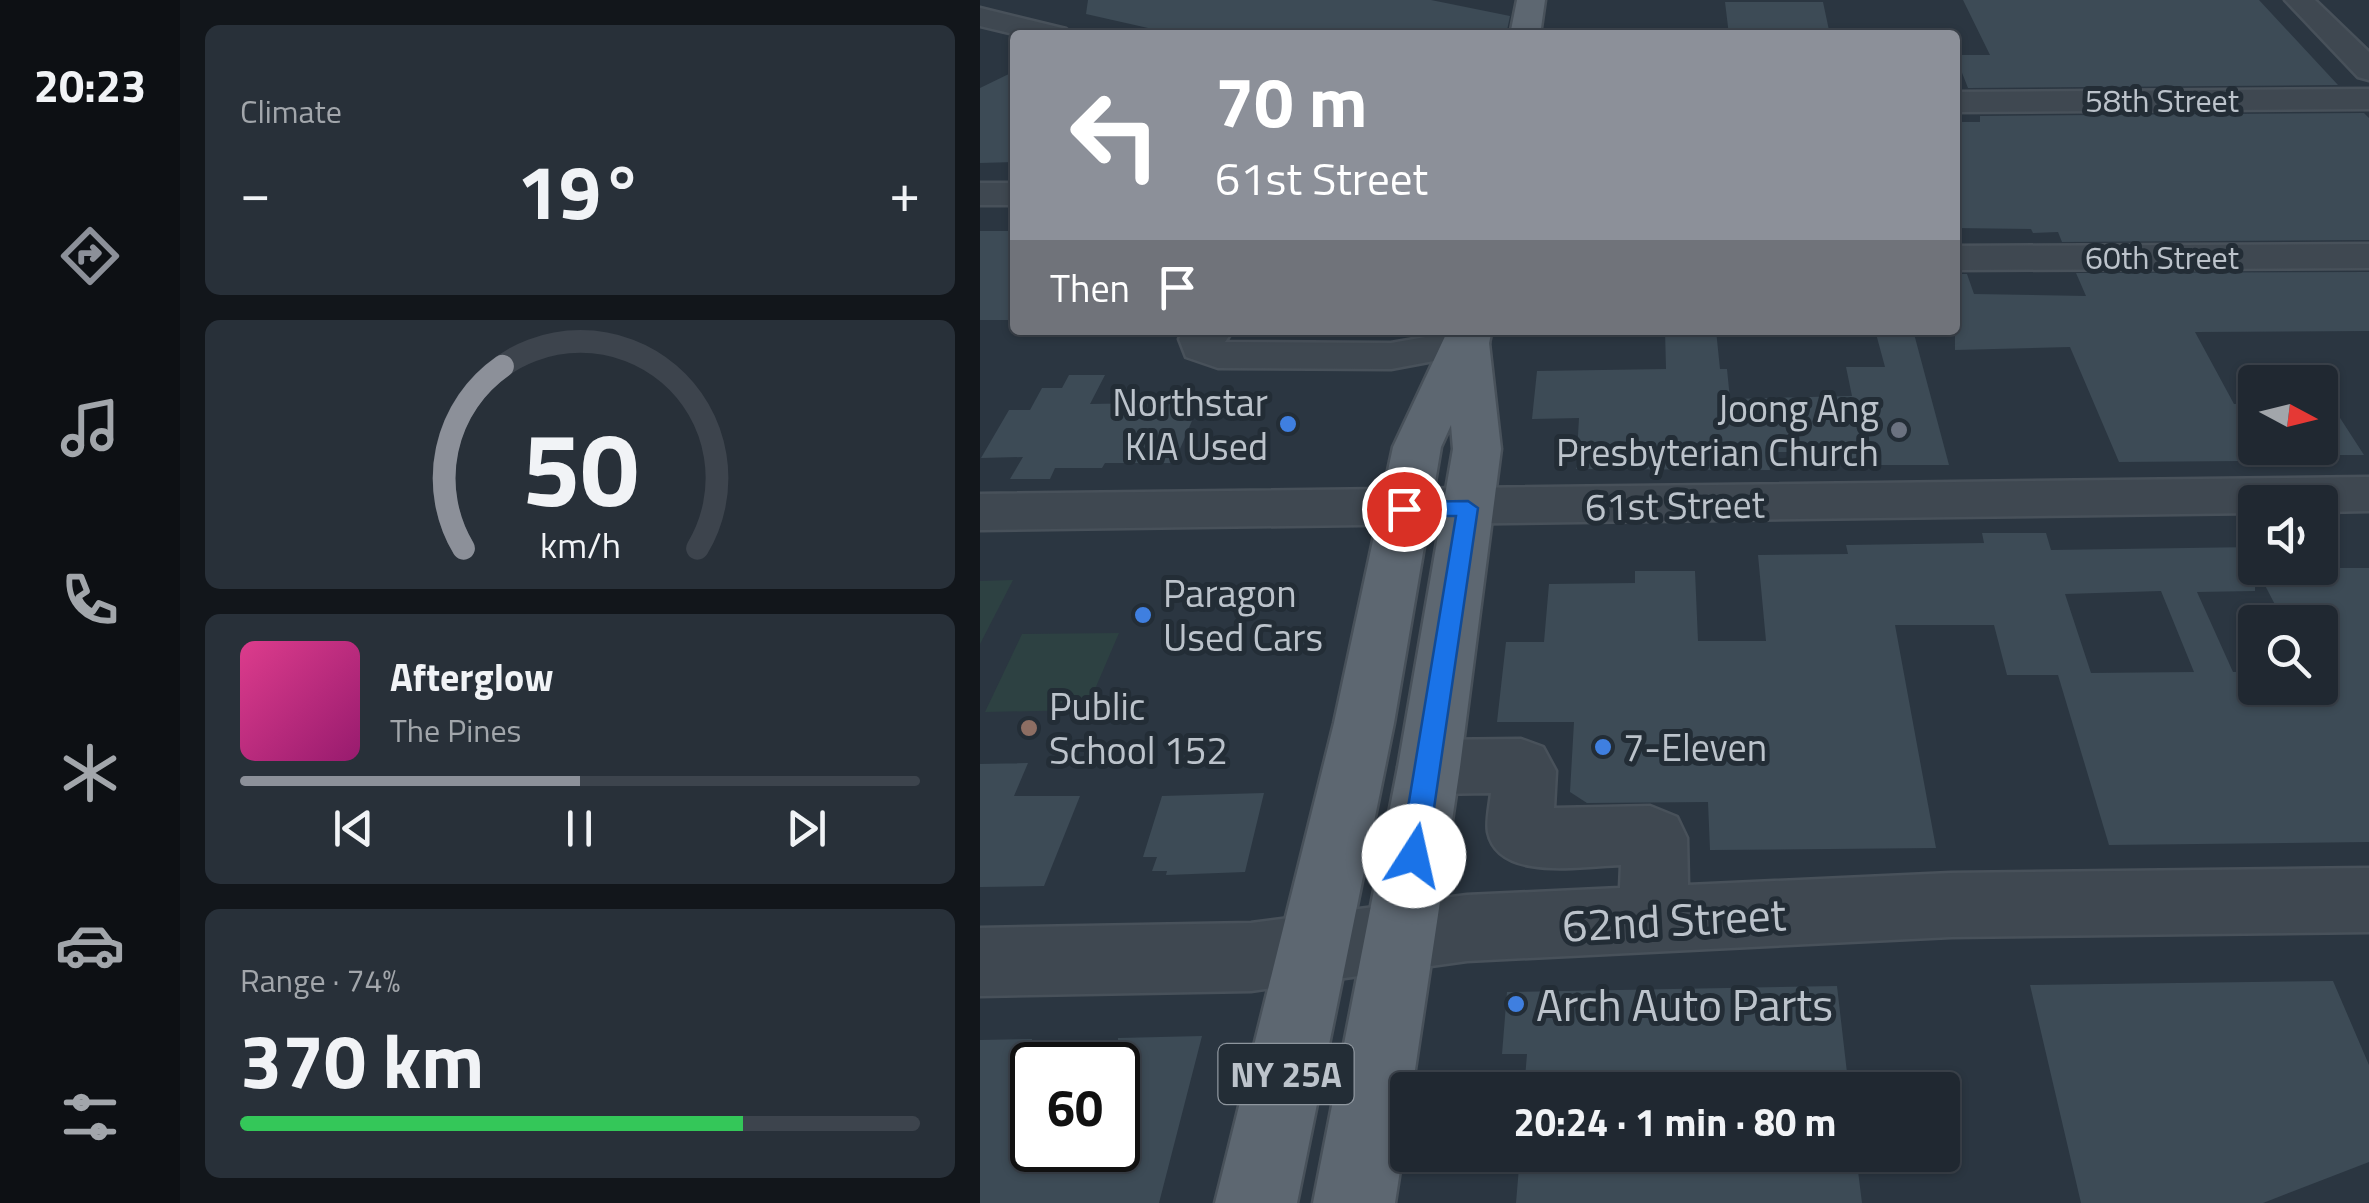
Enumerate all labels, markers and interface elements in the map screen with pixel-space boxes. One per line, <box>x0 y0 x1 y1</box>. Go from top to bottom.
text: 70 m <box>1215 48 1368 154</box>
text: 20:23 <box>34 51 146 119</box>
icon: left <box>1050 70 1180 200</box>
street label: 58th Street <box>2085 76 2239 124</box>
text: Climate <box>240 87 342 135</box>
text: 19° <box>517 134 643 248</box>
text: 61st Street <box>1215 144 1428 212</box>
text: − <box>240 150 271 233</box>
text: + <box>889 150 920 233</box>
icon: directions <box>55 221 125 291</box>
street label: 60th Street <box>2085 233 2239 281</box>
text: Then <box>1050 259 1130 317</box>
icon: arrive <box>1150 260 1205 315</box>
north arrow <box>2238 365 2338 465</box>
map controls <box>2238 365 2338 705</box>
place label: Northstar KIA Used <box>1112 373 1268 475</box>
place label: Joong Ang Presbyterian Church <box>1556 379 1879 481</box>
text: 50 <box>522 388 638 546</box>
icon: music <box>55 393 125 463</box>
marker: Northstar KIA Used <box>1277 413 1299 435</box>
marker: Joong Ang Presbyterian Church <box>1888 419 1910 441</box>
pin <box>1362 467 1447 552</box>
street label: 61st Street <box>1585 474 1765 536</box>
icon: arrive <box>1377 482 1432 537</box>
button: sound <box>2238 485 2338 585</box>
text: km/h <box>540 517 620 572</box>
place label: Paragon Used Cars <box>1163 564 1323 666</box>
icon: phone <box>55 565 125 635</box>
marker: Paragon Used Cars <box>1132 604 1154 626</box>
button: search <box>2238 605 2338 705</box>
text: Afterglow <box>390 648 554 706</box>
place label: Public School 152 <box>1049 677 1228 779</box>
text: The Pines <box>390 706 521 754</box>
marker: Public School 152 <box>1018 717 1040 739</box>
place label: 7-Eleven <box>1623 718 1767 776</box>
marker: 7-Eleven <box>1592 736 1614 758</box>
icon: climate <box>55 738 125 808</box>
icon: previous <box>326 801 381 856</box>
icon: pause <box>552 801 607 856</box>
icon: next <box>779 801 834 856</box>
position arrow <box>1362 804 1466 908</box>
street label: 62nd Street <box>1560 879 1788 959</box>
icon: car <box>55 910 125 980</box>
text: Range · 74% <box>240 956 400 1004</box>
place label: Arch Auto Parts <box>1536 970 1833 1038</box>
marker: Arch Auto Parts <box>1505 993 1527 1015</box>
text: 370 km <box>240 1003 484 1117</box>
speed limit sign: 60 <box>1010 1042 1140 1172</box>
road number: NY 25A <box>1218 1044 1354 1104</box>
icon: filters <box>55 1082 125 1152</box>
text: 20:24 · 1 min · 80 m <box>1514 1093 1836 1151</box>

